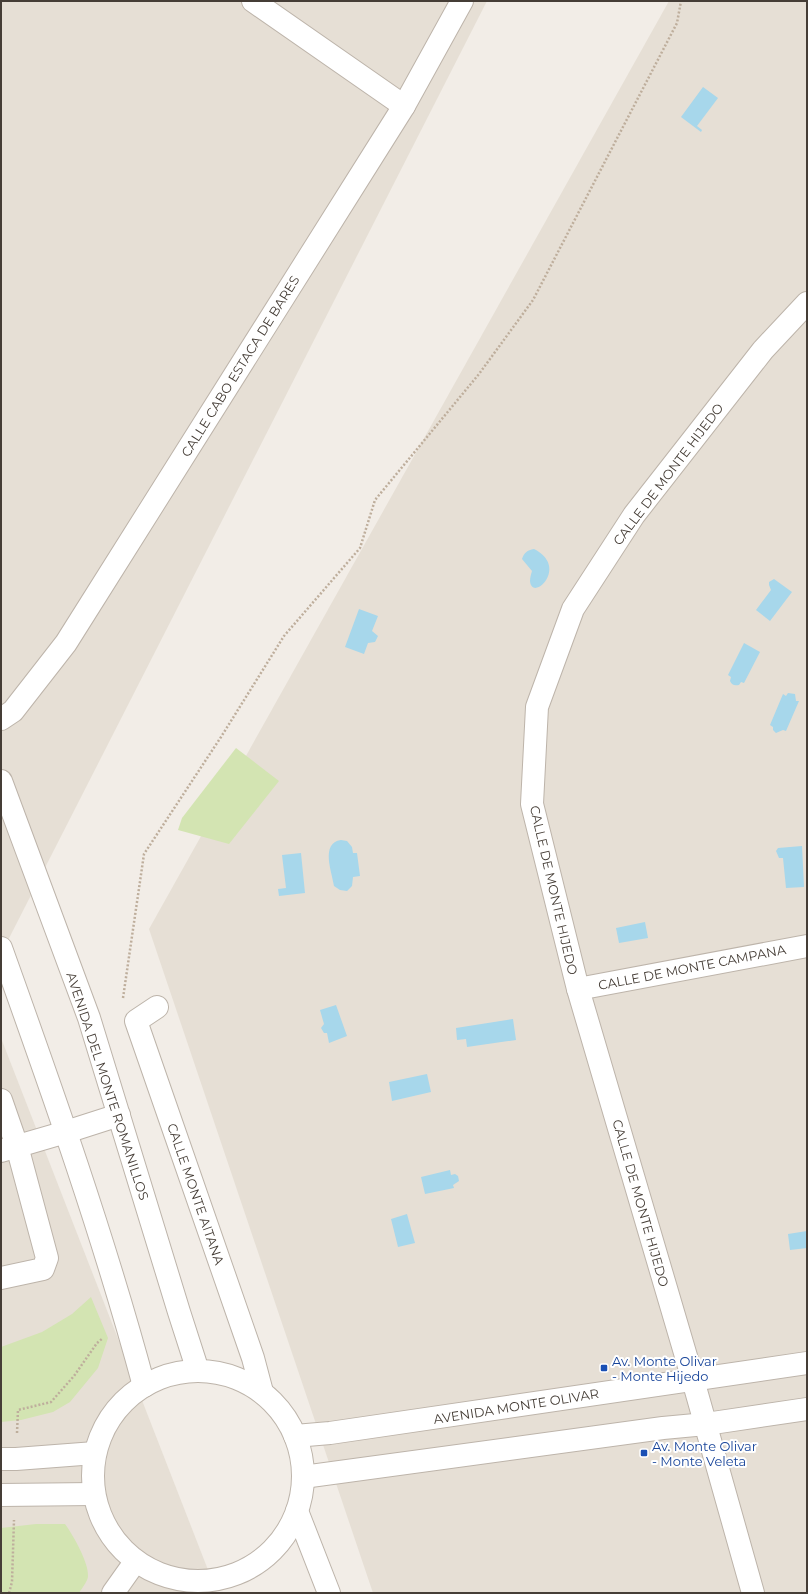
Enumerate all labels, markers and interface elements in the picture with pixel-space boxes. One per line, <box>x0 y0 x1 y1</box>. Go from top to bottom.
street label: CALLE CABO ESTACA DE BARES <box>177 272 303 460</box>
street label: CALLE DE MONTE HIJEDO <box>609 400 727 548</box>
street label: CALLE DE MONTE HIJEDO <box>527 804 581 976</box>
street label: CALLE DE MONTE CAMPANA <box>597 941 788 993</box>
street label: AVENIDA DEL MONTE ROMANILLOS <box>63 970 153 1202</box>
street label: CALLE DE MONTE HIJEDO <box>609 1117 673 1289</box>
street label: CALLE MONTE AITANA <box>164 1121 228 1268</box>
place label: Av. Monte Olivar - Monte Hijedo <box>612 1353 717 1384</box>
marker: Av. Monte Olivar - Monte Hijedo <box>599 1363 609 1373</box>
street label: AVENIDA MONTE OLIVAR <box>432 1385 600 1427</box>
place label: Av. Monte Olivar - Monte Veleta <box>652 1438 757 1469</box>
marker: Av. Monte Olivar - Monte Veleta <box>639 1448 649 1458</box>

